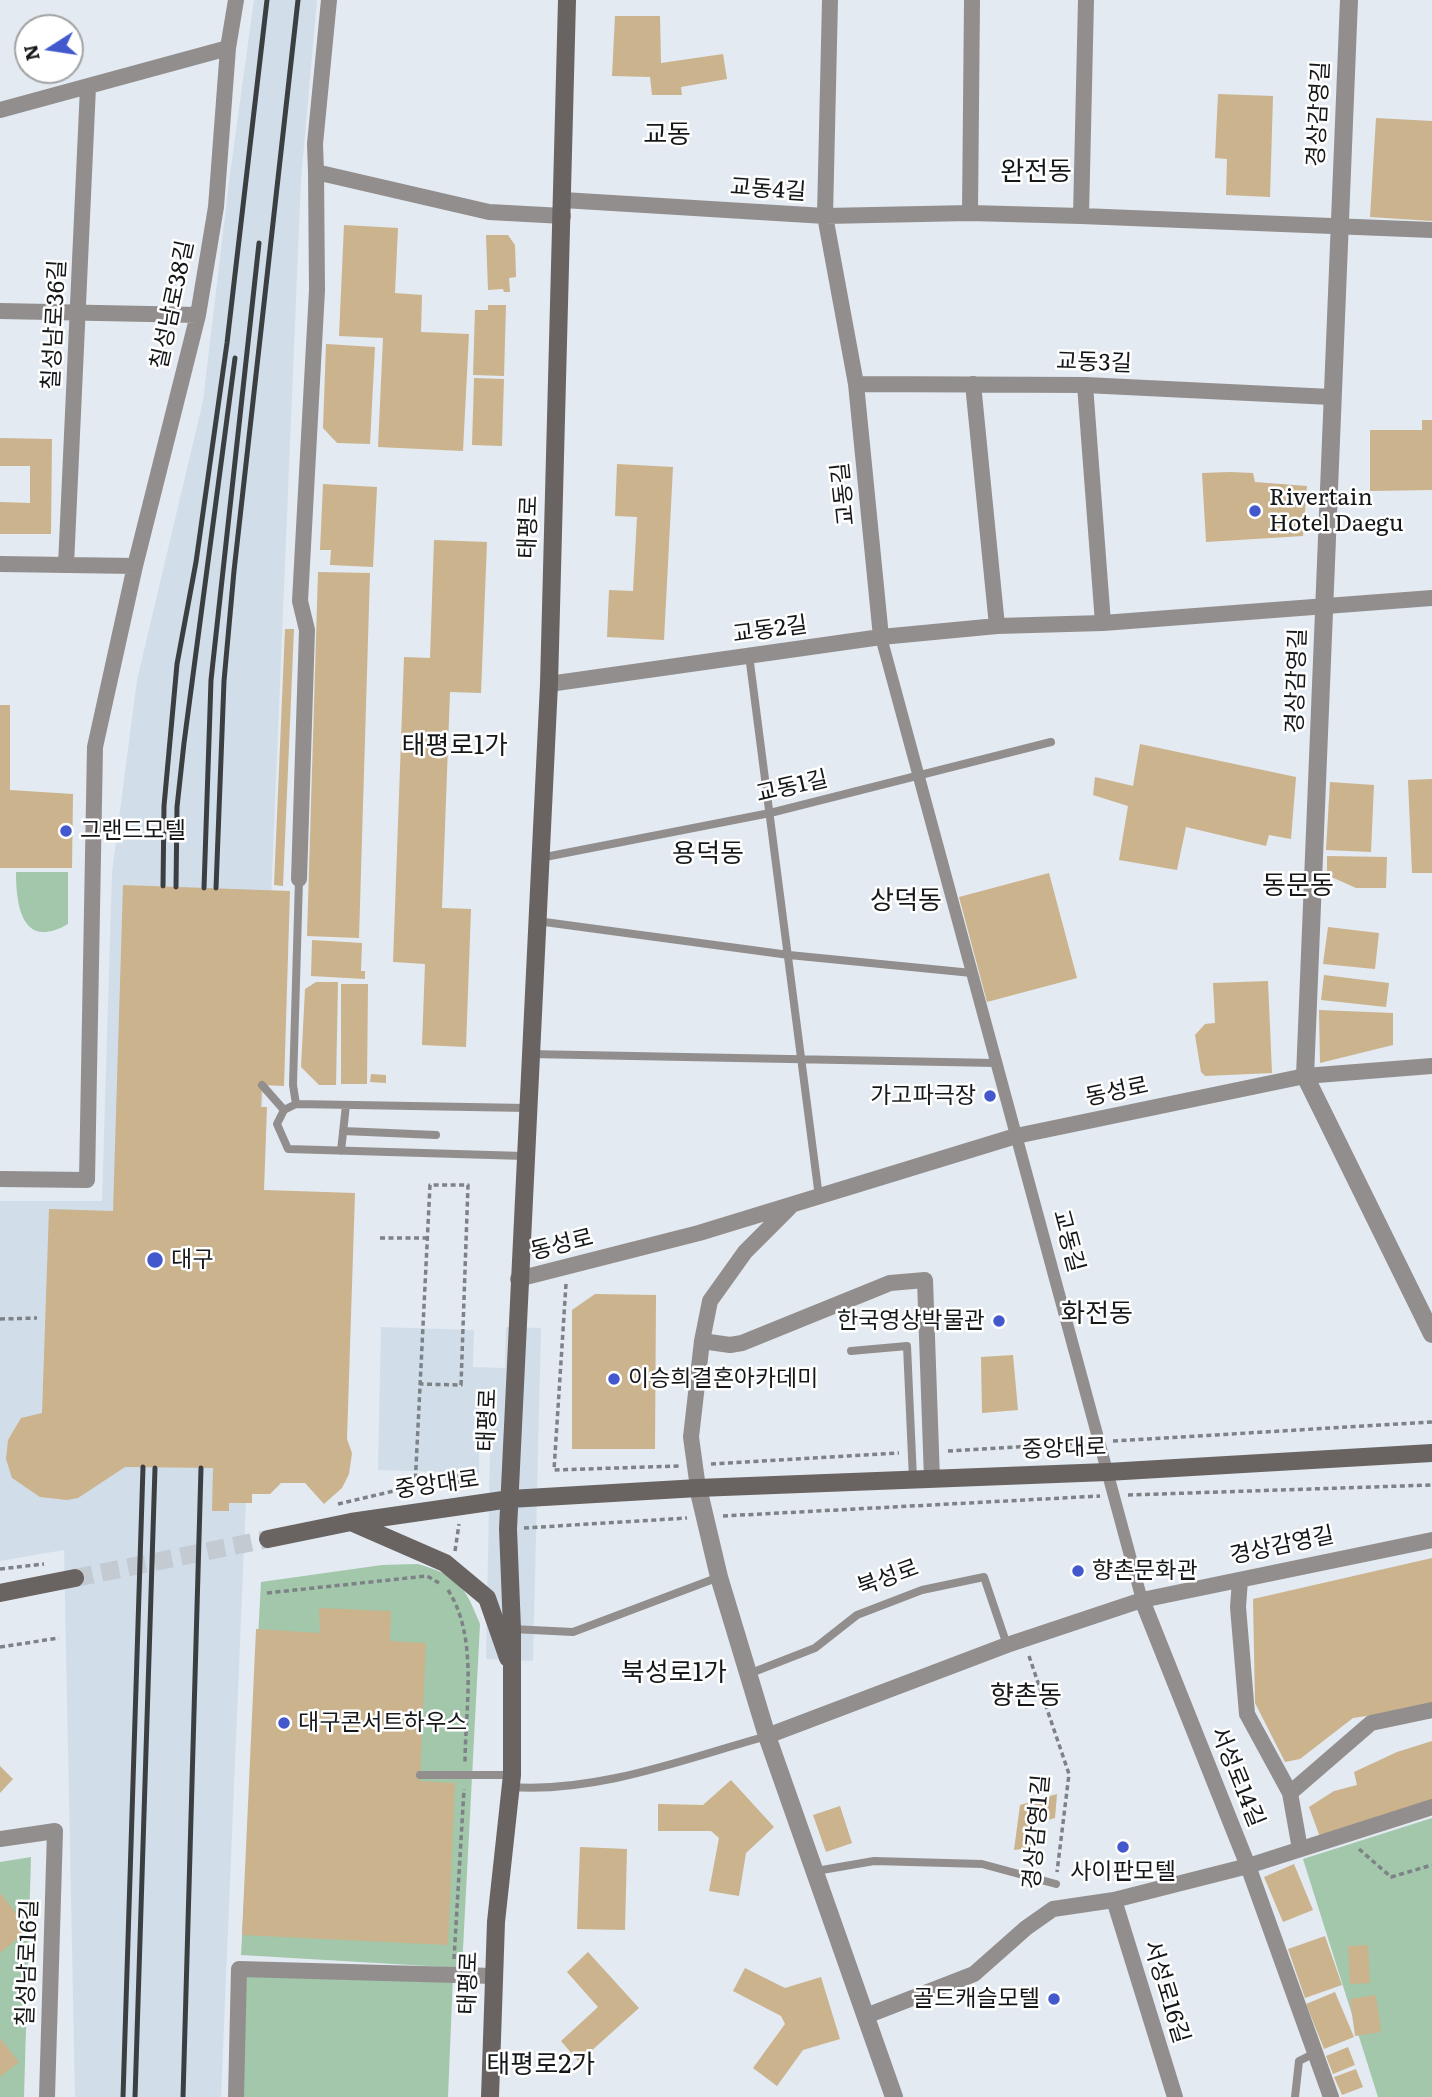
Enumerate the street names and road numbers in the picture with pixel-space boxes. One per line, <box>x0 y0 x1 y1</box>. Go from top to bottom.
street label: 경상감영길 <box>1302 60 1336 168</box>
street label: 교동4길 <box>729 174 807 206</box>
street label: 칠성남로38길 <box>146 238 200 372</box>
street label: 칠성남로36길 <box>38 259 72 391</box>
street label: 교동3길 <box>1056 348 1132 378</box>
street label: 교동길 <box>827 461 861 527</box>
street label: 태평로 <box>514 495 544 559</box>
street label: 교동2길 <box>731 611 809 649</box>
street label: 경상감영길 <box>1281 628 1313 734</box>
street label: 교동1길 <box>753 765 831 809</box>
street label: 동성로 <box>1083 1072 1151 1112</box>
street label: 교동길 <box>1046 1207 1090 1275</box>
street label: 동성로 <box>528 1224 596 1266</box>
street label: 태평로 <box>473 1388 503 1452</box>
street label: 중앙대로 <box>1021 1434 1107 1464</box>
street label: 중앙대로 <box>393 1465 481 1505</box>
street label: 경상감영길 <box>1227 1522 1337 1570</box>
street label: 북성로 <box>853 1554 923 1602</box>
street label: 서성로14길 <box>1204 1723 1270 1831</box>
street label: 경상감영1길 <box>1018 1773 1056 1891</box>
street label: 칠성남로16길 <box>12 1899 44 2027</box>
street label: 서성로16길 <box>1137 1937 1195 2047</box>
street label: 태평로 <box>454 1951 484 2015</box>

